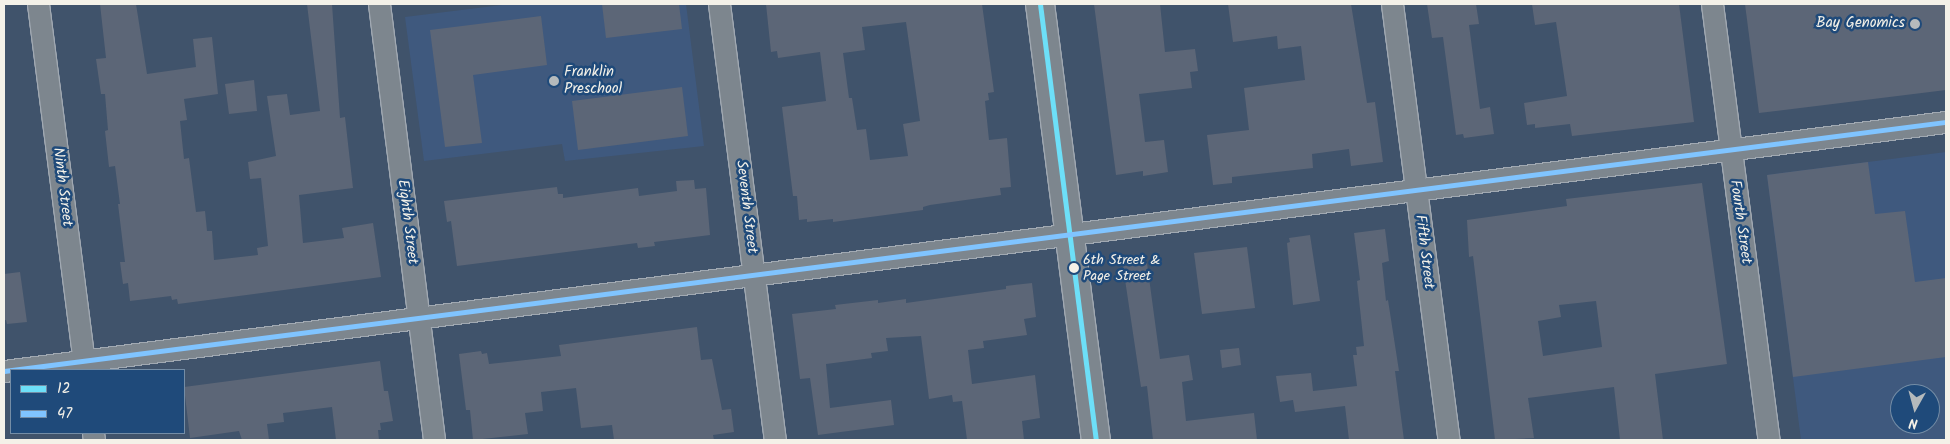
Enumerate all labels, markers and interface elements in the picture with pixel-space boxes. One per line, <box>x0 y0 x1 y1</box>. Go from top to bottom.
place label: Bay Genomics <box>1816 15 1905 33</box>
marker: Bay Genomics <box>1909 18 1921 30</box>
place label: Franklin Preschool <box>564 63 622 98</box>
marker: Franklin Preschool <box>548 75 560 87</box>
street label: Ninth Street <box>48 146 76 228</box>
street label: Seventh Street <box>731 159 761 255</box>
street label: Eighth Street <box>393 179 421 265</box>
street label: Fourth Street <box>1725 179 1755 265</box>
street label: Fifth Street <box>1410 214 1438 290</box>
place label: 6th Street & Page Street <box>1083 252 1160 284</box>
marker: 6th Street & Page Street <box>1069 263 1079 273</box>
legend <box>10 369 185 434</box>
text: 12 <box>57 377 70 401</box>
north arrow <box>1890 384 1940 434</box>
text: 47 <box>57 402 72 426</box>
text: N <box>1908 411 1919 434</box>

